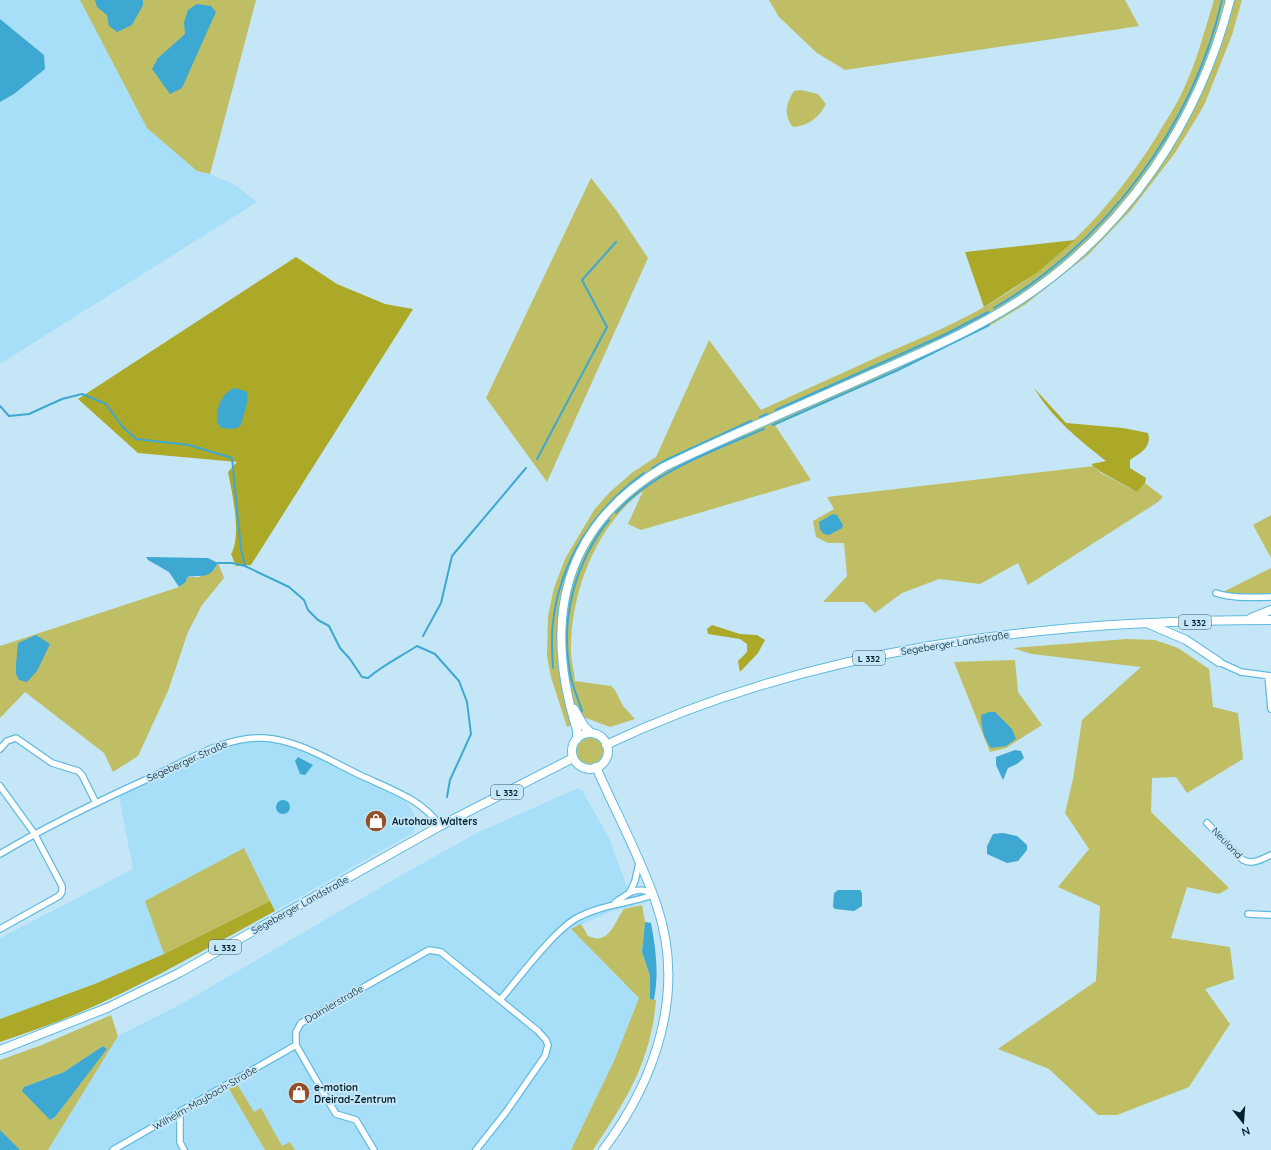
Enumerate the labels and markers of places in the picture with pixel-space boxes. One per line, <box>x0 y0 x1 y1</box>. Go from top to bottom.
shop icon: Autohaus Walters <box>363 808 389 834</box>
place label: Autohaus Walters <box>392 815 478 828</box>
shop icon: e-motion Dreirad-Zentrum <box>286 1080 312 1106</box>
place label: e-motion Dreirad-Zentrum <box>314 1081 396 1106</box>

